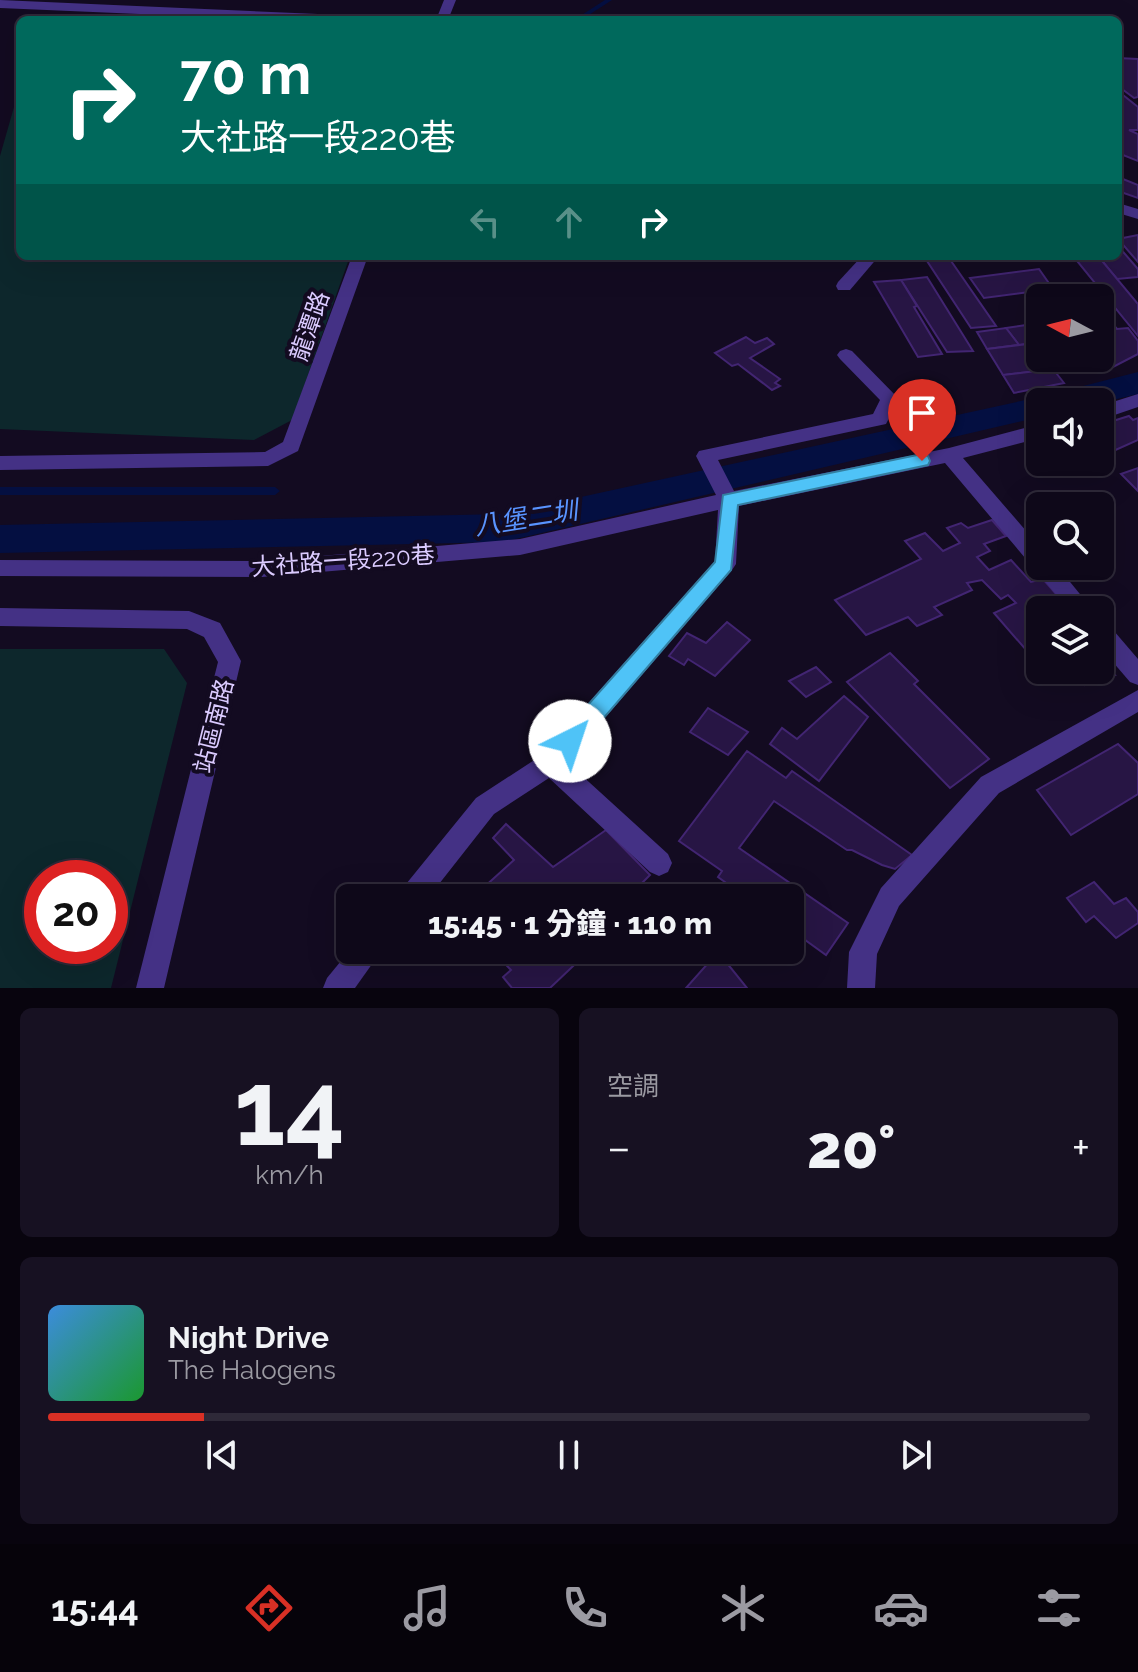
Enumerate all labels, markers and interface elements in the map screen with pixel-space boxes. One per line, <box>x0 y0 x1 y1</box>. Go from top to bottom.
text: 70 m <box>180 41 311 107</box>
icon: right <box>48 48 152 152</box>
text: 大社路一段220巷 <box>180 116 456 158</box>
icon: left <box>463 200 507 244</box>
icon: ahead <box>547 200 591 244</box>
icon: right <box>631 200 675 244</box>
north arrow <box>1026 284 1114 372</box>
map controls <box>1026 284 1114 684</box>
street label: 龍潭路 <box>284 287 335 365</box>
pin <box>888 379 956 461</box>
button: sound <box>1026 388 1114 476</box>
icon: arrive <box>900 391 944 435</box>
button: search <box>1026 492 1114 580</box>
water label: 八堡二圳 <box>472 494 584 541</box>
street label: 大社路一段220巷 <box>250 540 436 581</box>
button: layers <box>1026 596 1114 684</box>
street label: 站區南路 <box>188 676 239 776</box>
position arrow <box>528 699 612 783</box>
speed limit sign: 20 <box>24 860 128 964</box>
text: 15:45 · 1 分鐘 · 110 m <box>428 906 712 941</box>
text: 14 <box>234 1047 345 1169</box>
text: 空調 <box>607 1071 659 1101</box>
text: 20° <box>807 1112 895 1182</box>
text: − <box>607 1122 631 1173</box>
text: + <box>1072 1122 1090 1173</box>
text: km/h <box>255 1160 324 1190</box>
text: Night Drive <box>168 1320 329 1355</box>
text: The Halogens <box>168 1355 336 1385</box>
icon: previous <box>200 1433 244 1477</box>
icon: pause <box>547 1433 591 1477</box>
icon: next <box>894 1433 938 1477</box>
icon: directions <box>241 1580 297 1636</box>
icon: music <box>399 1580 455 1636</box>
icon: phone <box>557 1580 613 1636</box>
icon: climate <box>715 1580 771 1636</box>
icon: car <box>873 1580 929 1636</box>
icon: filters <box>1031 1580 1087 1636</box>
text: 15:44 <box>51 1587 139 1629</box>

